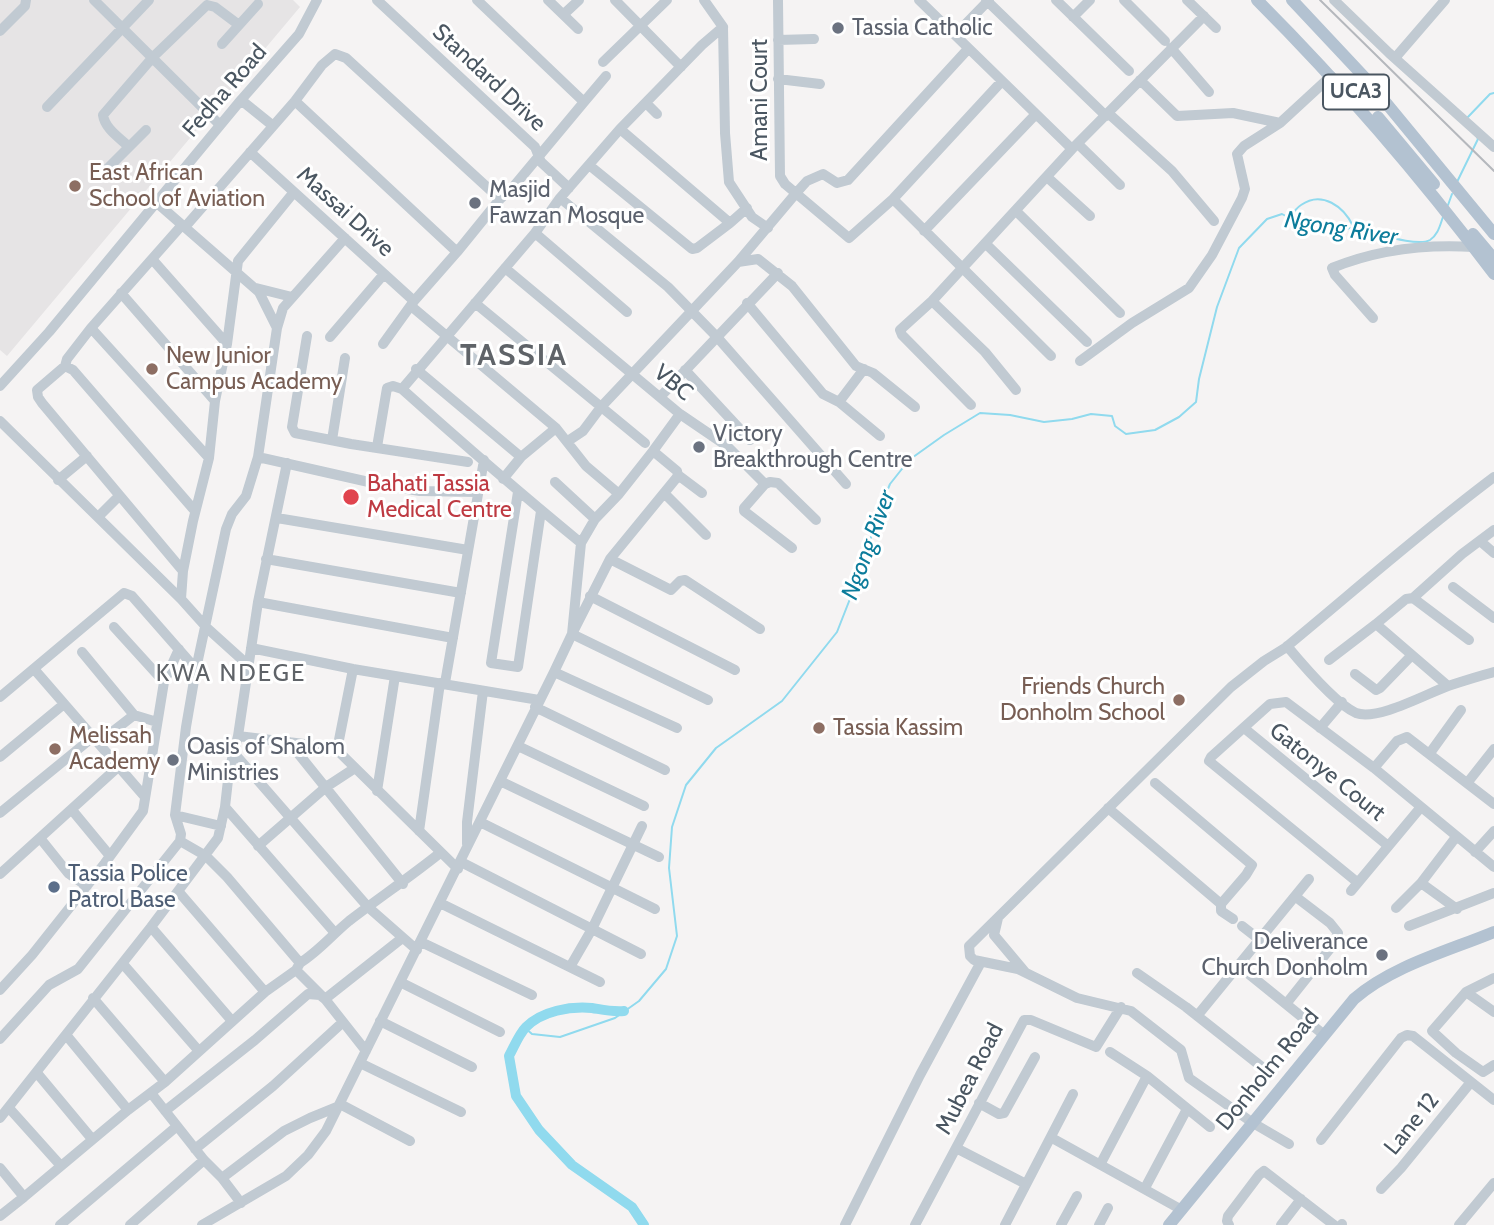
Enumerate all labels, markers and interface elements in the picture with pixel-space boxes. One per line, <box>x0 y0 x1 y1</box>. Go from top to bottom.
place label: Tassia Catholic <box>852 14 993 42</box>
street label: Standard Drive <box>427 18 551 138</box>
marker: Tassia Catholic <box>830 20 846 36</box>
street label: Fedha Road <box>177 39 273 143</box>
street label: Amani Court <box>746 39 774 161</box>
road number: UCA3 <box>1323 74 1389 110</box>
place label: East African School of Aviation <box>89 159 265 213</box>
street label: Massai Drive <box>291 161 399 263</box>
place label: Masjid Fawzan Mosque <box>489 176 644 230</box>
marker: East African School of Aviation <box>67 178 83 194</box>
marker: Masjid Fawzan Mosque <box>467 195 483 211</box>
water label: Ngong River <box>1282 206 1400 252</box>
district label: TASSIA <box>461 338 567 374</box>
place label: New Junior Campus Academy <box>166 342 342 396</box>
street label: VBC <box>648 359 698 407</box>
marker: New Junior Campus Academy <box>144 361 160 377</box>
place label: Victory Breakthrough Centre <box>713 420 912 474</box>
marker: Victory Breakthrough Centre <box>691 439 707 455</box>
place label: Bahati Tassia Medical Centre <box>367 470 512 524</box>
water label: Ngong River <box>836 486 902 604</box>
marker: Bahati Tassia Medical Centre <box>341 487 361 507</box>
district label: KWA NDEGE <box>157 660 305 688</box>
place label: Friends Church Donholm School <box>1000 673 1165 727</box>
marker: Friends Church Donholm School <box>1171 692 1187 708</box>
place label: Tassia Kassim <box>833 714 963 742</box>
street label: Gatonye Court <box>1264 717 1390 827</box>
marker: Tassia Kassim <box>811 720 827 736</box>
place label: Melissah Academy <box>69 722 160 776</box>
place label: Oasis of Shalom Ministries <box>187 733 345 787</box>
marker: Melissah Academy <box>47 741 63 757</box>
marker: Oasis of Shalom Ministries <box>165 752 181 768</box>
place label: Tassia Police Patrol Base <box>68 860 188 914</box>
marker: Tassia Police Patrol Base <box>46 879 62 895</box>
place label: Deliverance Church Donholm <box>1201 928 1368 982</box>
marker: Deliverance Church Donholm <box>1374 947 1390 963</box>
street label: Donholm Road <box>1211 1004 1325 1136</box>
street label: Mubea Road <box>930 1019 1010 1139</box>
street label: Lane 12 <box>1379 1087 1445 1161</box>

